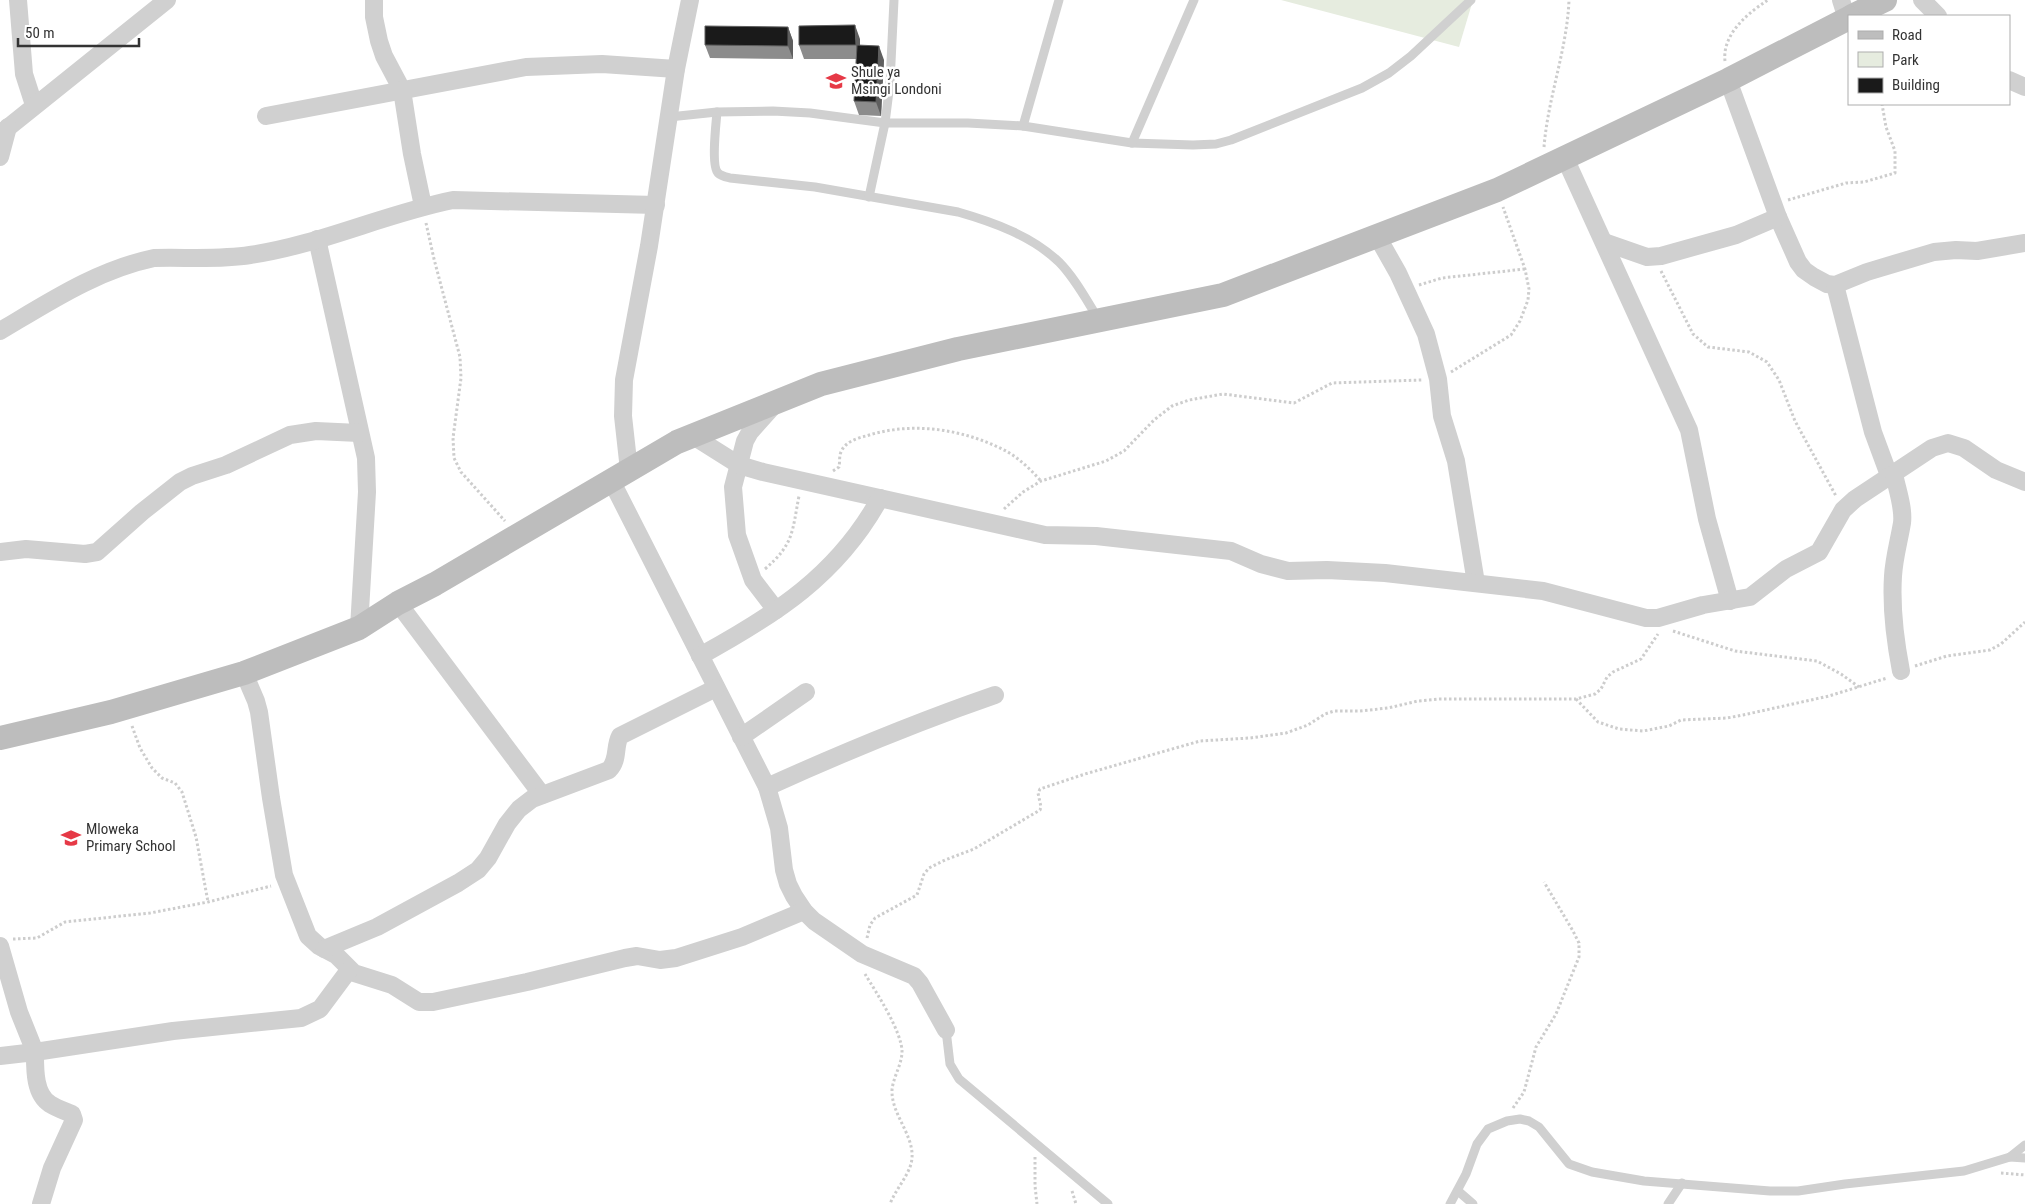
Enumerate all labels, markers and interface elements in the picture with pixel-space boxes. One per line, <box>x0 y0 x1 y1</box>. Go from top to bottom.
scale bar <box>18 15 139 47</box>
legend <box>1848 15 2010 105</box>
text: 50 m <box>25 24 55 42</box>
text: Road <box>1892 26 1922 44</box>
text: Park <box>1892 51 1919 69</box>
place label: Shule ya Msingi Londoni <box>851 63 942 98</box>
school or university icon: Shule ya Msingi Londoni <box>825 70 847 92</box>
text: Building <box>1892 76 1940 94</box>
place label: Mloweka Primary School <box>86 820 176 855</box>
school or university icon: Mloweka Primary School <box>60 827 82 849</box>

